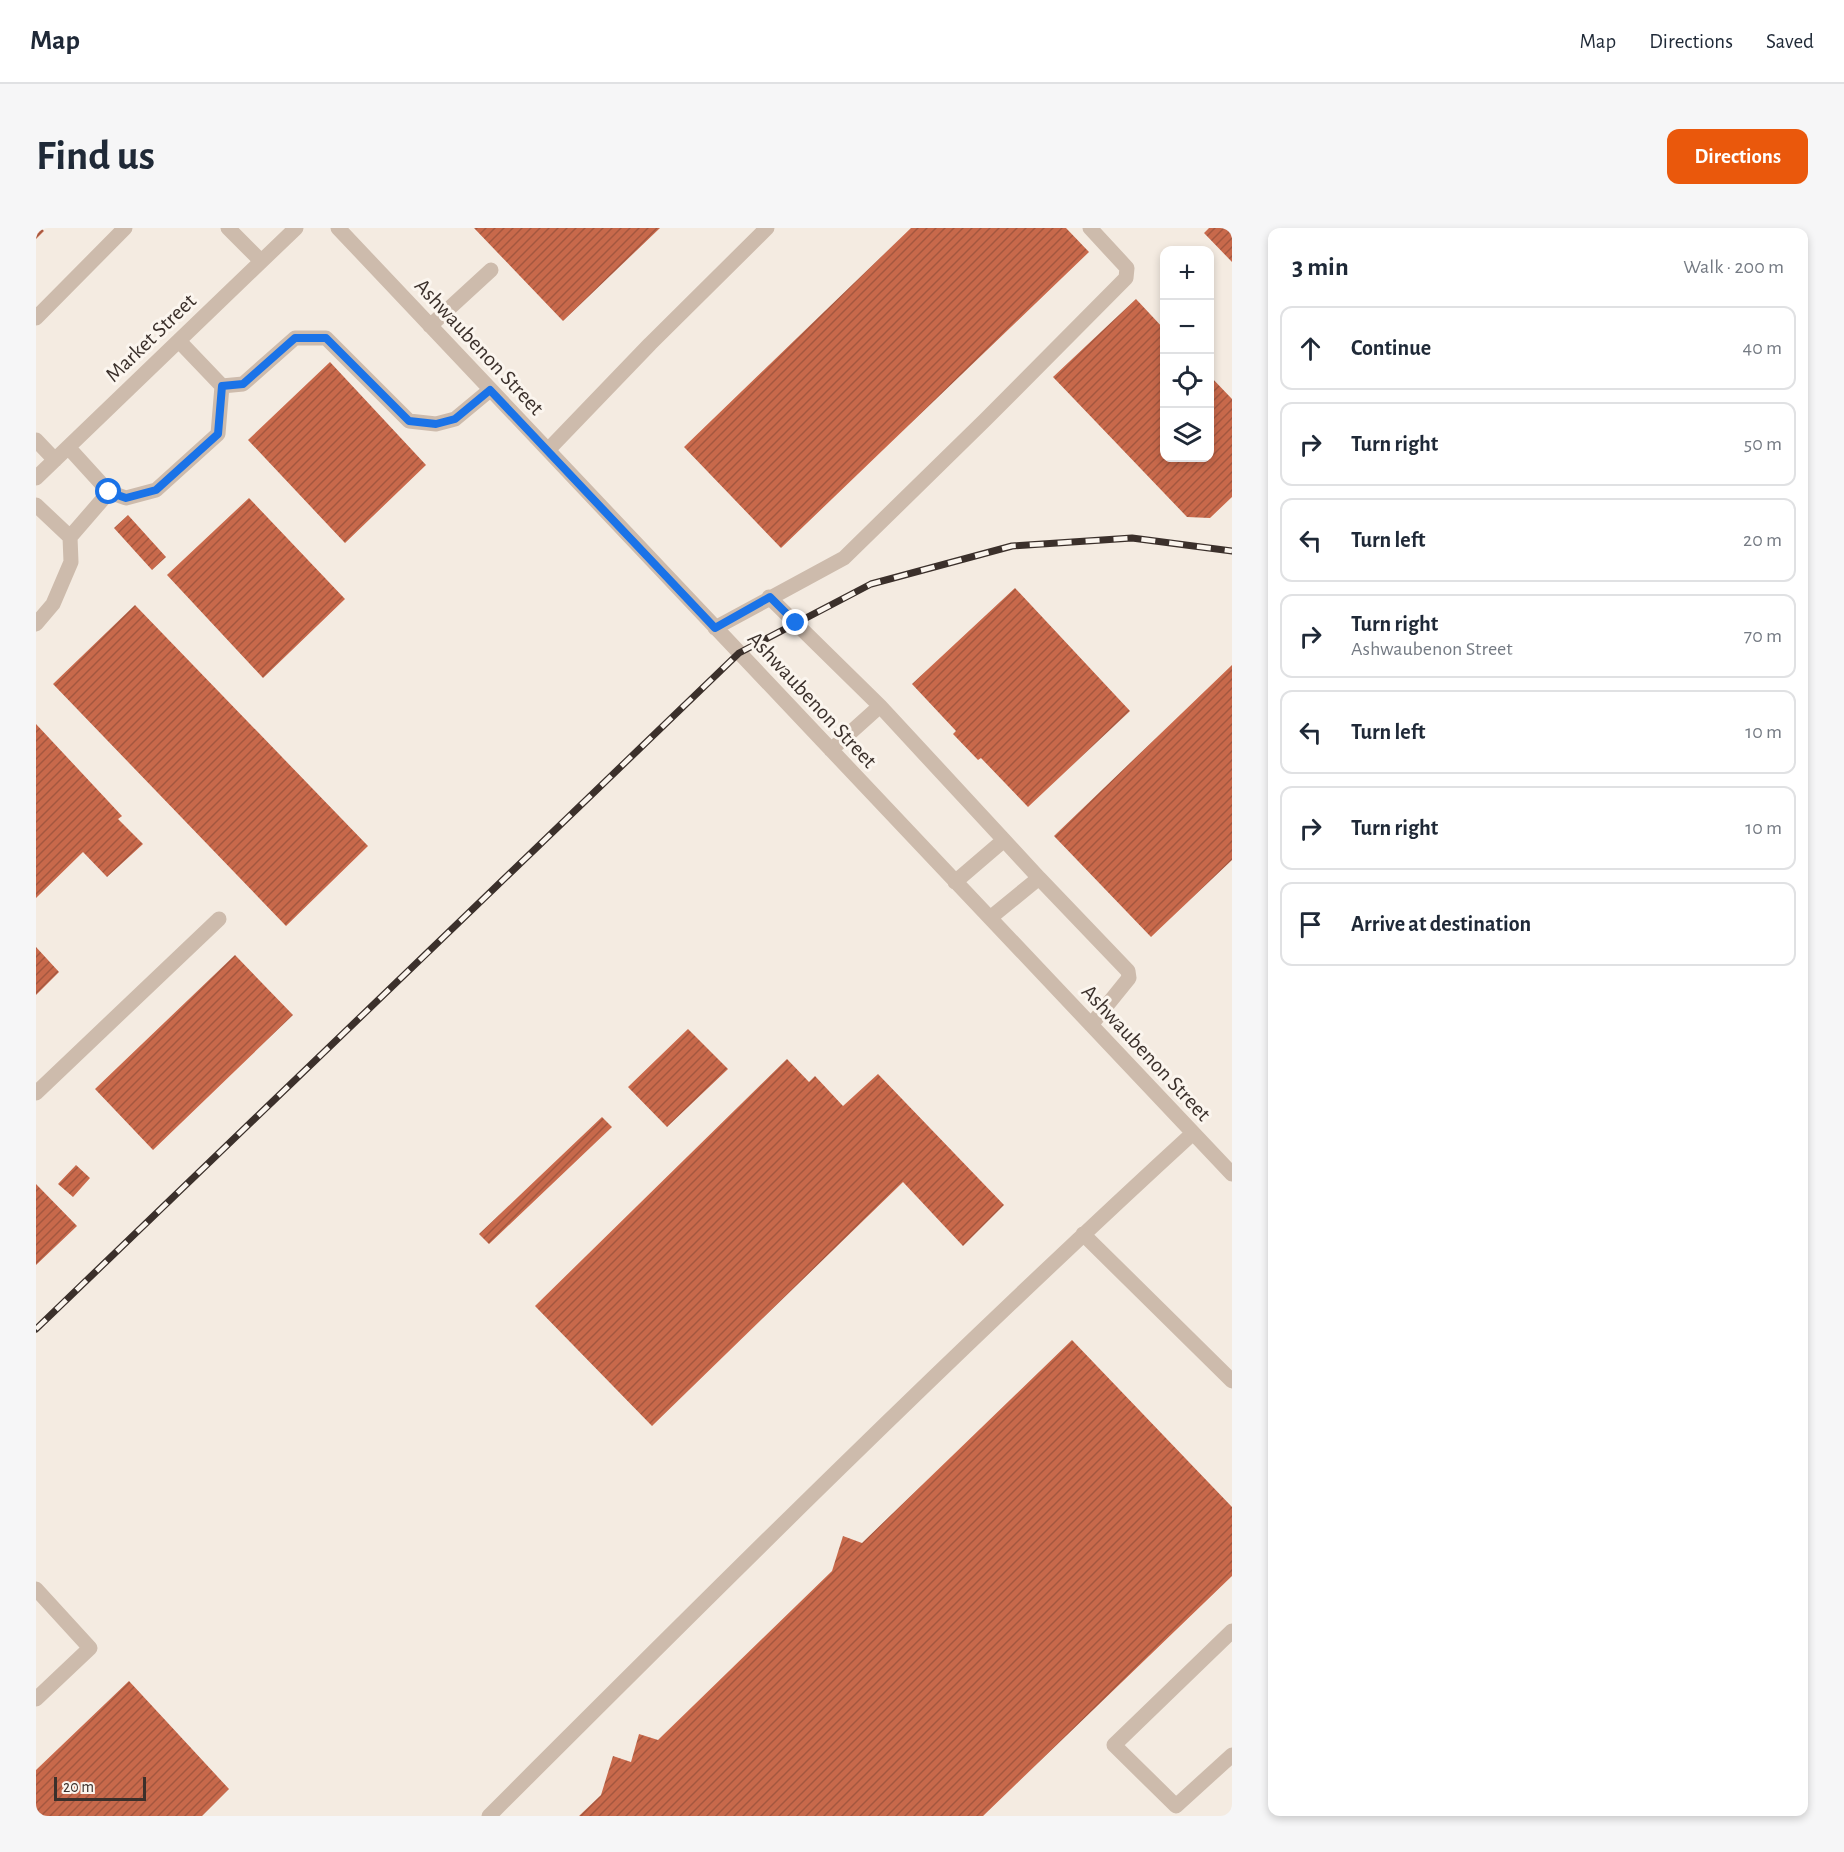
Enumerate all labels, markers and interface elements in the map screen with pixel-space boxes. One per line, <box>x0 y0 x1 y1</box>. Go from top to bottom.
text: Map <box>30 27 80 55</box>
text: Map <box>1580 31 1616 52</box>
text: Directions <box>1649 31 1733 52</box>
text: Saved <box>1766 31 1814 52</box>
button: Directions <box>1667 129 1808 184</box>
text: Find us <box>36 135 155 177</box>
map controls <box>1160 246 1214 462</box>
button: + <box>1160 246 1214 300</box>
text: 3 min <box>1292 254 1349 280</box>
text: Walk · 200 m <box>1683 257 1784 277</box>
street label: Ashwaubenon Street <box>411 274 548 419</box>
street label: Market Street <box>101 289 200 386</box>
button: − <box>1160 300 1214 354</box>
icon: ahead <box>1294 332 1327 365</box>
text: Continue <box>1351 337 1431 359</box>
text: 40 m <box>1743 338 1782 358</box>
button: locate <box>1160 354 1214 408</box>
button: layers <box>1160 408 1214 462</box>
icon: right <box>1294 428 1327 461</box>
text: Turn right <box>1351 433 1438 455</box>
text: 50 m <box>1744 434 1782 454</box>
route start <box>95 478 121 504</box>
icon: left <box>1294 524 1327 557</box>
text: Turn left <box>1351 529 1425 551</box>
text: 20 m <box>1743 530 1782 550</box>
route end <box>782 609 808 635</box>
text: Turn right <box>1351 613 1438 635</box>
icon: right <box>1294 620 1327 653</box>
text: 70 m <box>1744 626 1782 646</box>
street label: Ashwaubenon Street <box>744 627 881 772</box>
text: Ashwaubenon Street <box>1351 639 1513 659</box>
icon: left <box>1294 716 1327 749</box>
text: Turn left <box>1351 721 1425 743</box>
text: 10 m <box>1745 722 1782 742</box>
icon: right <box>1294 812 1327 845</box>
text: Turn right <box>1351 817 1438 839</box>
text: 10 m <box>1745 818 1782 838</box>
icon: arrive <box>1294 908 1327 941</box>
text: Arrive at destination <box>1351 913 1531 935</box>
street label: Ashwaubenon Street <box>1078 980 1215 1125</box>
scale bar <box>54 1774 146 1802</box>
text: 20 m <box>63 1779 94 1795</box>

